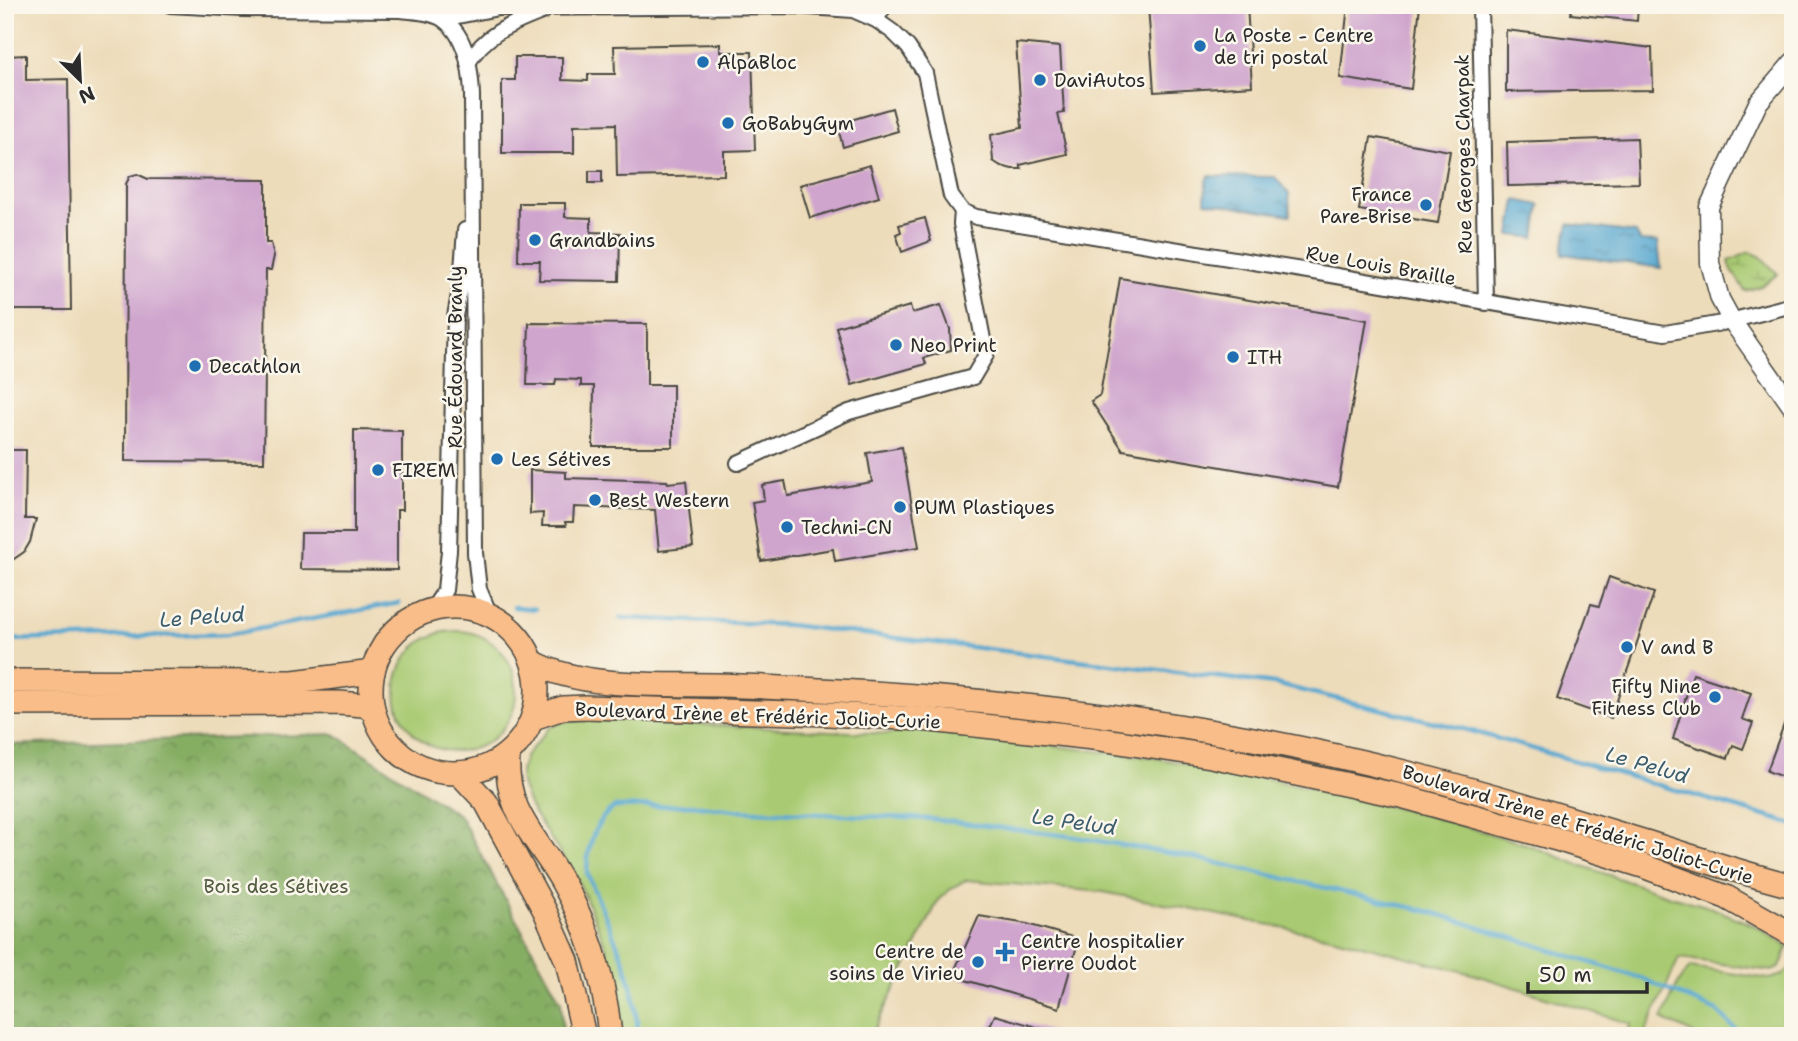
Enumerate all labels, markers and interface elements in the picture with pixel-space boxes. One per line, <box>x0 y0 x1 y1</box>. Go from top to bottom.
place label: La Poste - Centre de tri postal <box>1214 23 1374 70</box>
marker: La Poste - Centre de tri postal <box>1192 38 1208 54</box>
north arrow <box>46 46 116 116</box>
place label: AlpaBloc <box>717 50 797 75</box>
marker: AlpaBloc <box>695 54 711 70</box>
street label: Rue Georges Charpak <box>1449 54 1478 254</box>
place label: DaviAutos <box>1054 68 1146 93</box>
marker: DaviAutos <box>1032 72 1048 88</box>
text: N <box>75 81 99 110</box>
place label: GoBabyGym <box>742 111 854 136</box>
marker: GoBabyGym <box>720 115 736 131</box>
place label: France Pare-Brise <box>1320 182 1412 229</box>
marker: France Pare-Brise <box>1418 197 1434 213</box>
place label: Grandbains <box>549 228 655 253</box>
marker: Grandbains <box>527 232 543 248</box>
street label: Rue Louis Braille <box>1304 240 1458 291</box>
street label: Rue Édouard Branly <box>442 266 468 448</box>
place label: Neo Print <box>910 333 997 358</box>
marker: Neo Print <box>888 337 904 353</box>
place label: ITH <box>1247 345 1282 370</box>
marker: ITH <box>1225 349 1241 365</box>
place label: Decathlon <box>209 354 301 379</box>
marker: Decathlon <box>187 358 203 374</box>
place label: Les Sétives <box>511 447 611 472</box>
marker: Les Sétives <box>489 451 505 467</box>
place label: FIREM <box>392 458 456 483</box>
marker: FIREM <box>370 462 386 478</box>
place label: Best Western <box>609 488 730 513</box>
marker: Best Western <box>587 492 603 508</box>
place label: PUM Plastiques <box>914 495 1055 520</box>
marker: PUM Plastiques <box>892 499 908 515</box>
place label: Techni-CN <box>801 515 892 540</box>
marker: Techni-CN <box>779 519 795 535</box>
water label: Le Pelud <box>158 600 246 634</box>
place label: V and B <box>1641 635 1713 660</box>
marker: V and B <box>1619 639 1635 655</box>
place label: Fifty Nine Fitness Club <box>1591 674 1701 721</box>
marker: Fifty Nine Fitness Club <box>1707 689 1723 705</box>
street label: Boulevard Irène et Frédéric Joliot-Curie <box>575 697 941 734</box>
water label: Le Pelud <box>1602 740 1693 790</box>
street label: Boulevard Irène et Frédéric Joliot-Curie <box>1399 759 1757 890</box>
water label: Le Pelud <box>1030 802 1119 842</box>
park label: Bois des Sétives <box>203 874 349 899</box>
place label: Centre hospitalier Pierre Oudot <box>1021 929 1185 976</box>
place label: Centre de soins de Virieu <box>829 939 964 986</box>
marker: Centre hospitalier Pierre Oudot <box>995 942 1015 962</box>
scale bar <box>1528 950 1647 994</box>
marker: Centre de soins de Virieu <box>970 954 986 970</box>
text: 50 m <box>1539 961 1592 989</box>

